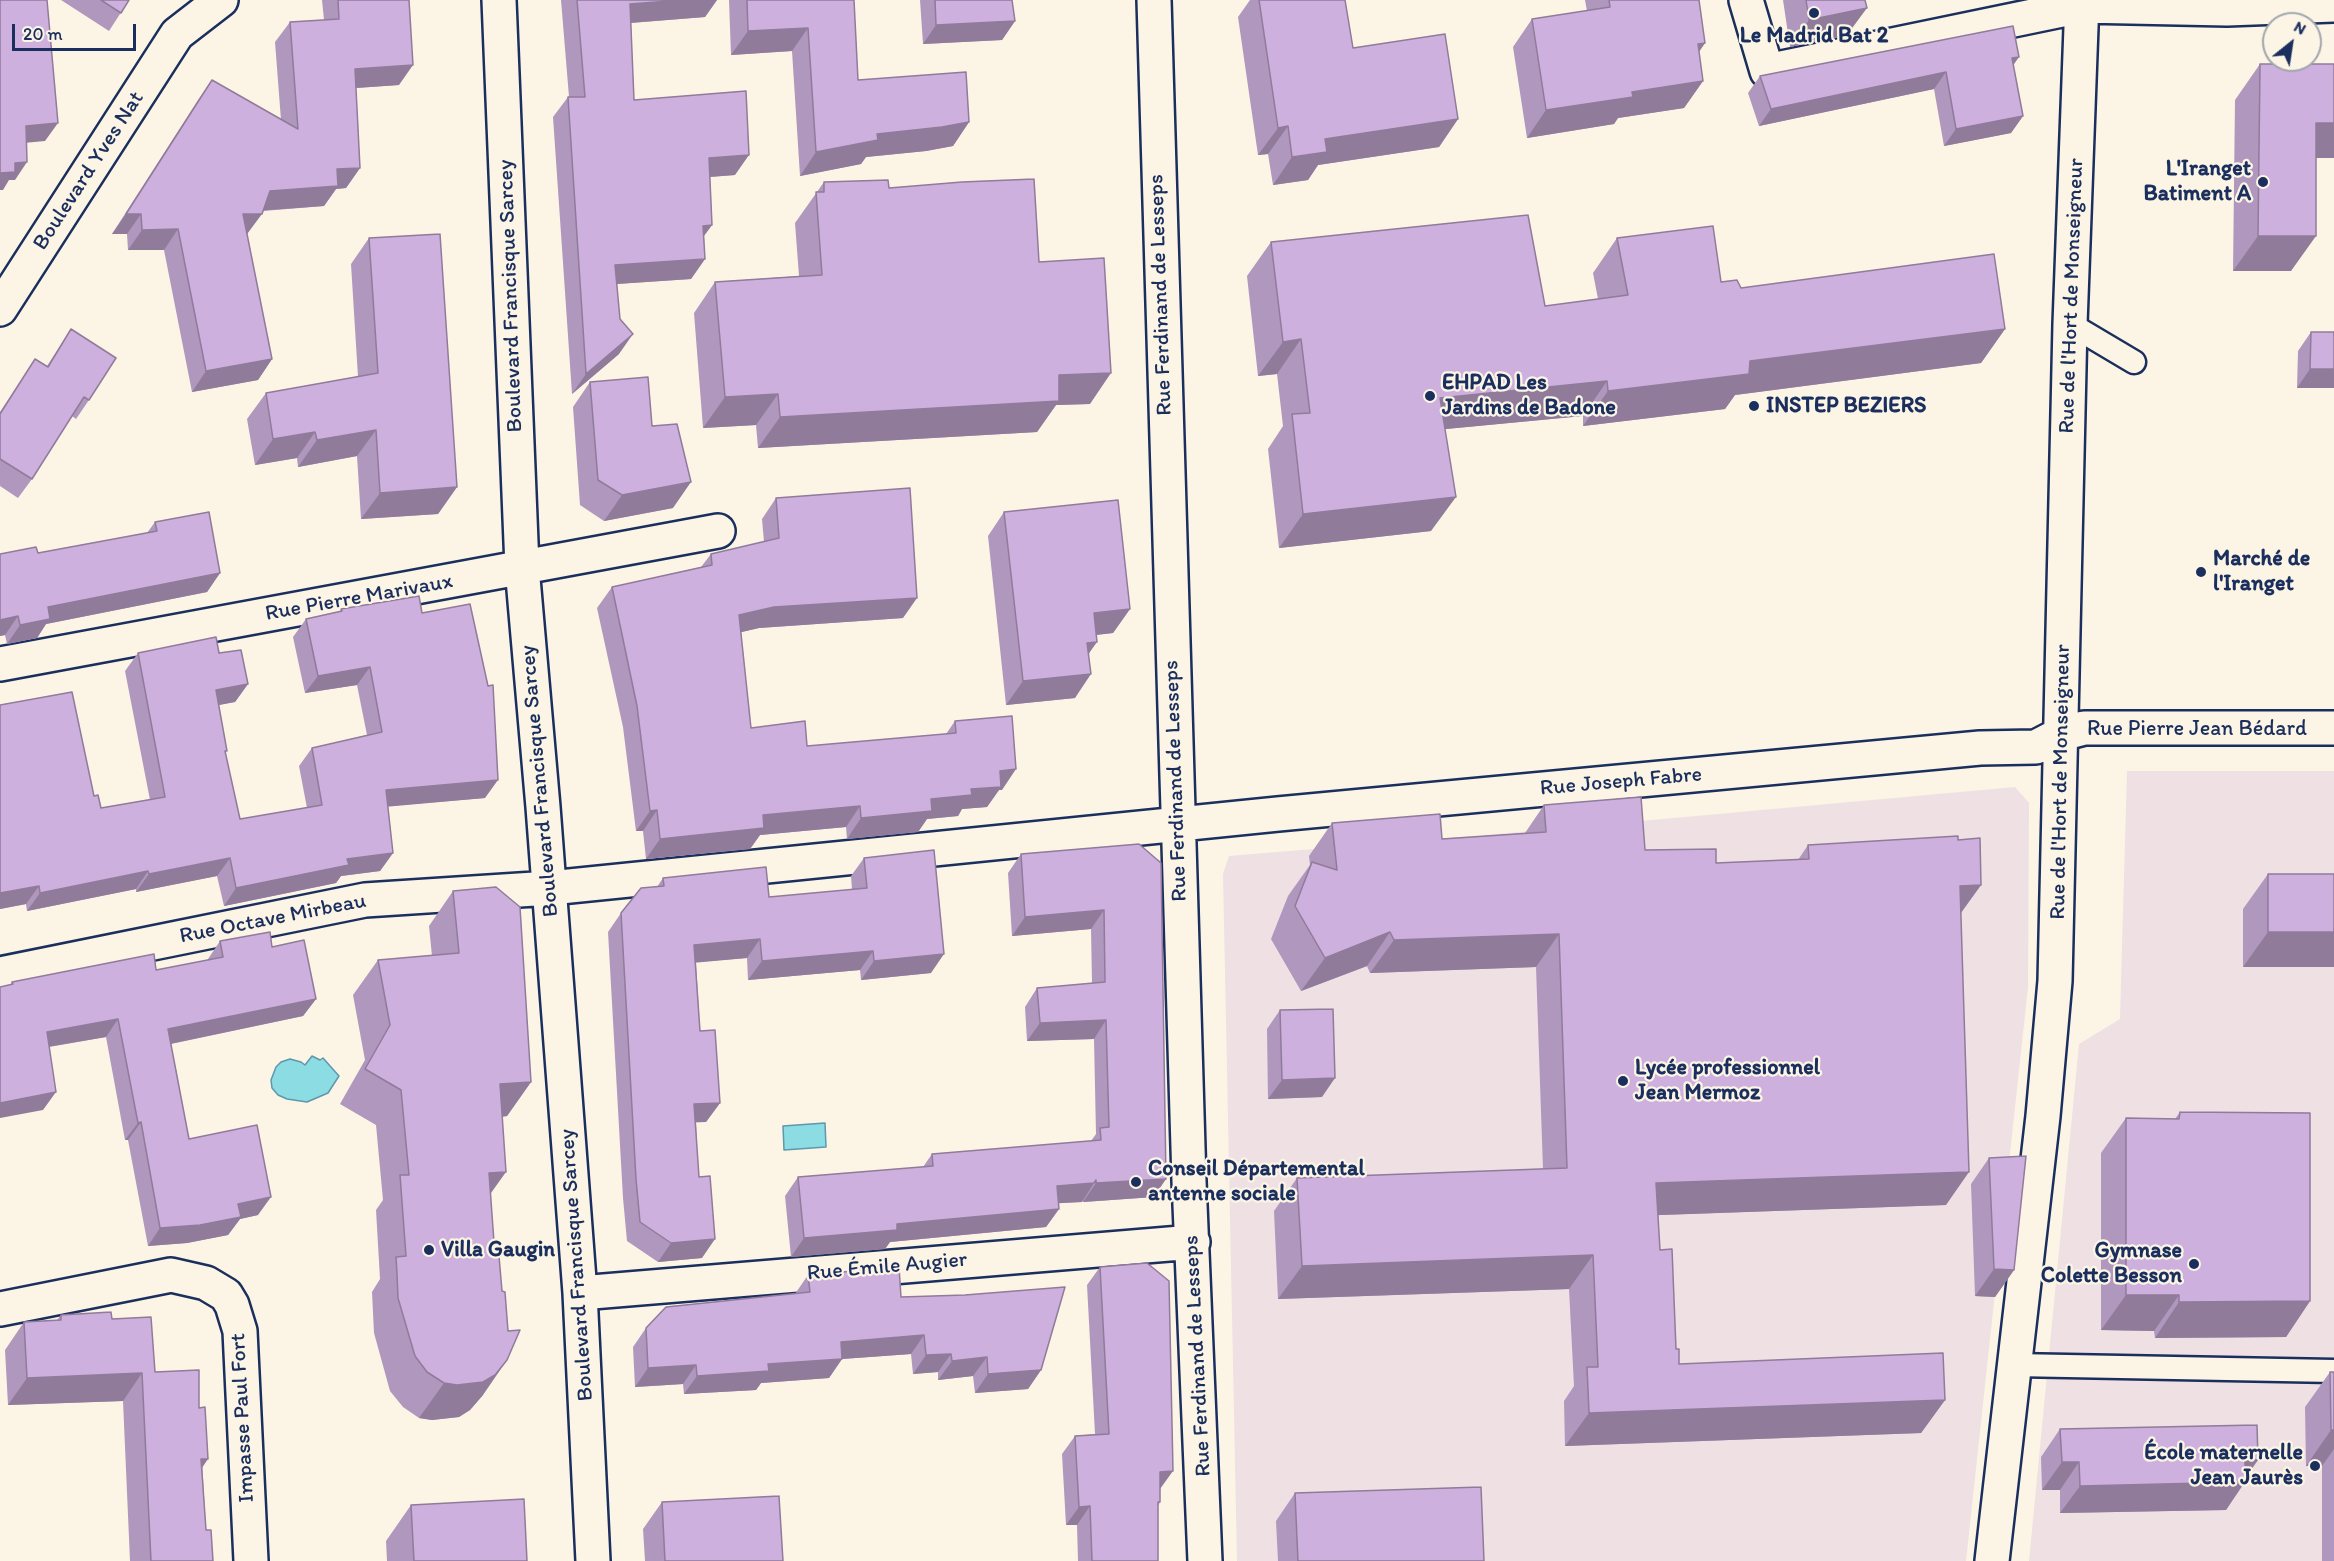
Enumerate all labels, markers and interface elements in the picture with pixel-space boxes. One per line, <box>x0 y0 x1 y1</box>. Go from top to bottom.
marker: Le Madrid Bat 2 <box>1807 6 1821 20</box>
scale bar <box>15 12 140 50</box>
north arrow <box>2262 12 2322 72</box>
text: N <box>2291 17 2310 39</box>
text: 20 m <box>23 23 63 45</box>
place label: Le Madrid Bat 2 <box>1740 23 1888 49</box>
street label: Boulevard Yves Nat <box>28 87 150 255</box>
place label: L'Iranget Batiment A <box>2143 156 2251 208</box>
street label: Rue de l'Hort de Monseigneur <box>2054 158 2090 434</box>
street label: Boulevard Francisque Sarcey <box>493 159 529 433</box>
street label: Rue Ferdinand de Lesseps <box>1144 174 1178 416</box>
marker: L'Iranget Batiment A <box>2256 175 2270 189</box>
place label: EHPAD Les Jardins de Badone <box>1442 370 1616 422</box>
marker: EHPAD Les Jardins de Badone <box>1423 389 1437 403</box>
place label: INSTEP BEZIERS <box>1766 393 1926 419</box>
marker: INSTEP BEZIERS <box>1747 399 1761 413</box>
place label: Marché de l'Iranget <box>2213 546 2310 598</box>
marker: Marché de l'Iranget <box>2194 565 2208 579</box>
street label: Rue Pierre Marivaux <box>263 569 455 627</box>
street label: Boulevard Francisque Sarcey <box>515 644 565 918</box>
street label: Rue de l'Hort de Monseigneur <box>2045 644 2077 920</box>
street label: Rue Ferdinand de Lesseps <box>1159 660 1193 902</box>
street label: Rue Pierre Jean Bédard <box>2087 716 2307 742</box>
street label: Rue Joseph Fabre <box>1539 762 1703 802</box>
street label: Rue Octave Mirbeau <box>178 888 368 950</box>
place label: Lycée professionnel Jean Mermoz <box>1635 1055 1820 1106</box>
marker: Lycée professionnel Jean Mermoz <box>1616 1074 1630 1088</box>
street label: Boulevard Francisque Sarcey <box>554 1128 600 1402</box>
place label: Conseil Départemental antenne sociale <box>1148 1156 1365 1208</box>
marker: Conseil Départemental antenne sociale <box>1129 1175 1143 1189</box>
street label: Rue Ferdinand de Lesseps <box>1178 1235 1218 1477</box>
place label: Villa Gaugin <box>441 1237 555 1263</box>
place label: Gymnase Colette Besson <box>2041 1238 2182 1290</box>
marker: Villa Gaugin <box>422 1243 436 1257</box>
street label: Rue Émile Augier <box>806 1247 968 1287</box>
marker: Gymnase Colette Besson <box>2187 1257 2201 1271</box>
street label: Impasse Paul Fort <box>225 1333 261 1503</box>
place label: École maternelle Jean Jaurès <box>2144 1440 2303 1492</box>
marker: École maternelle Jean Jaurès <box>2308 1459 2322 1473</box>

